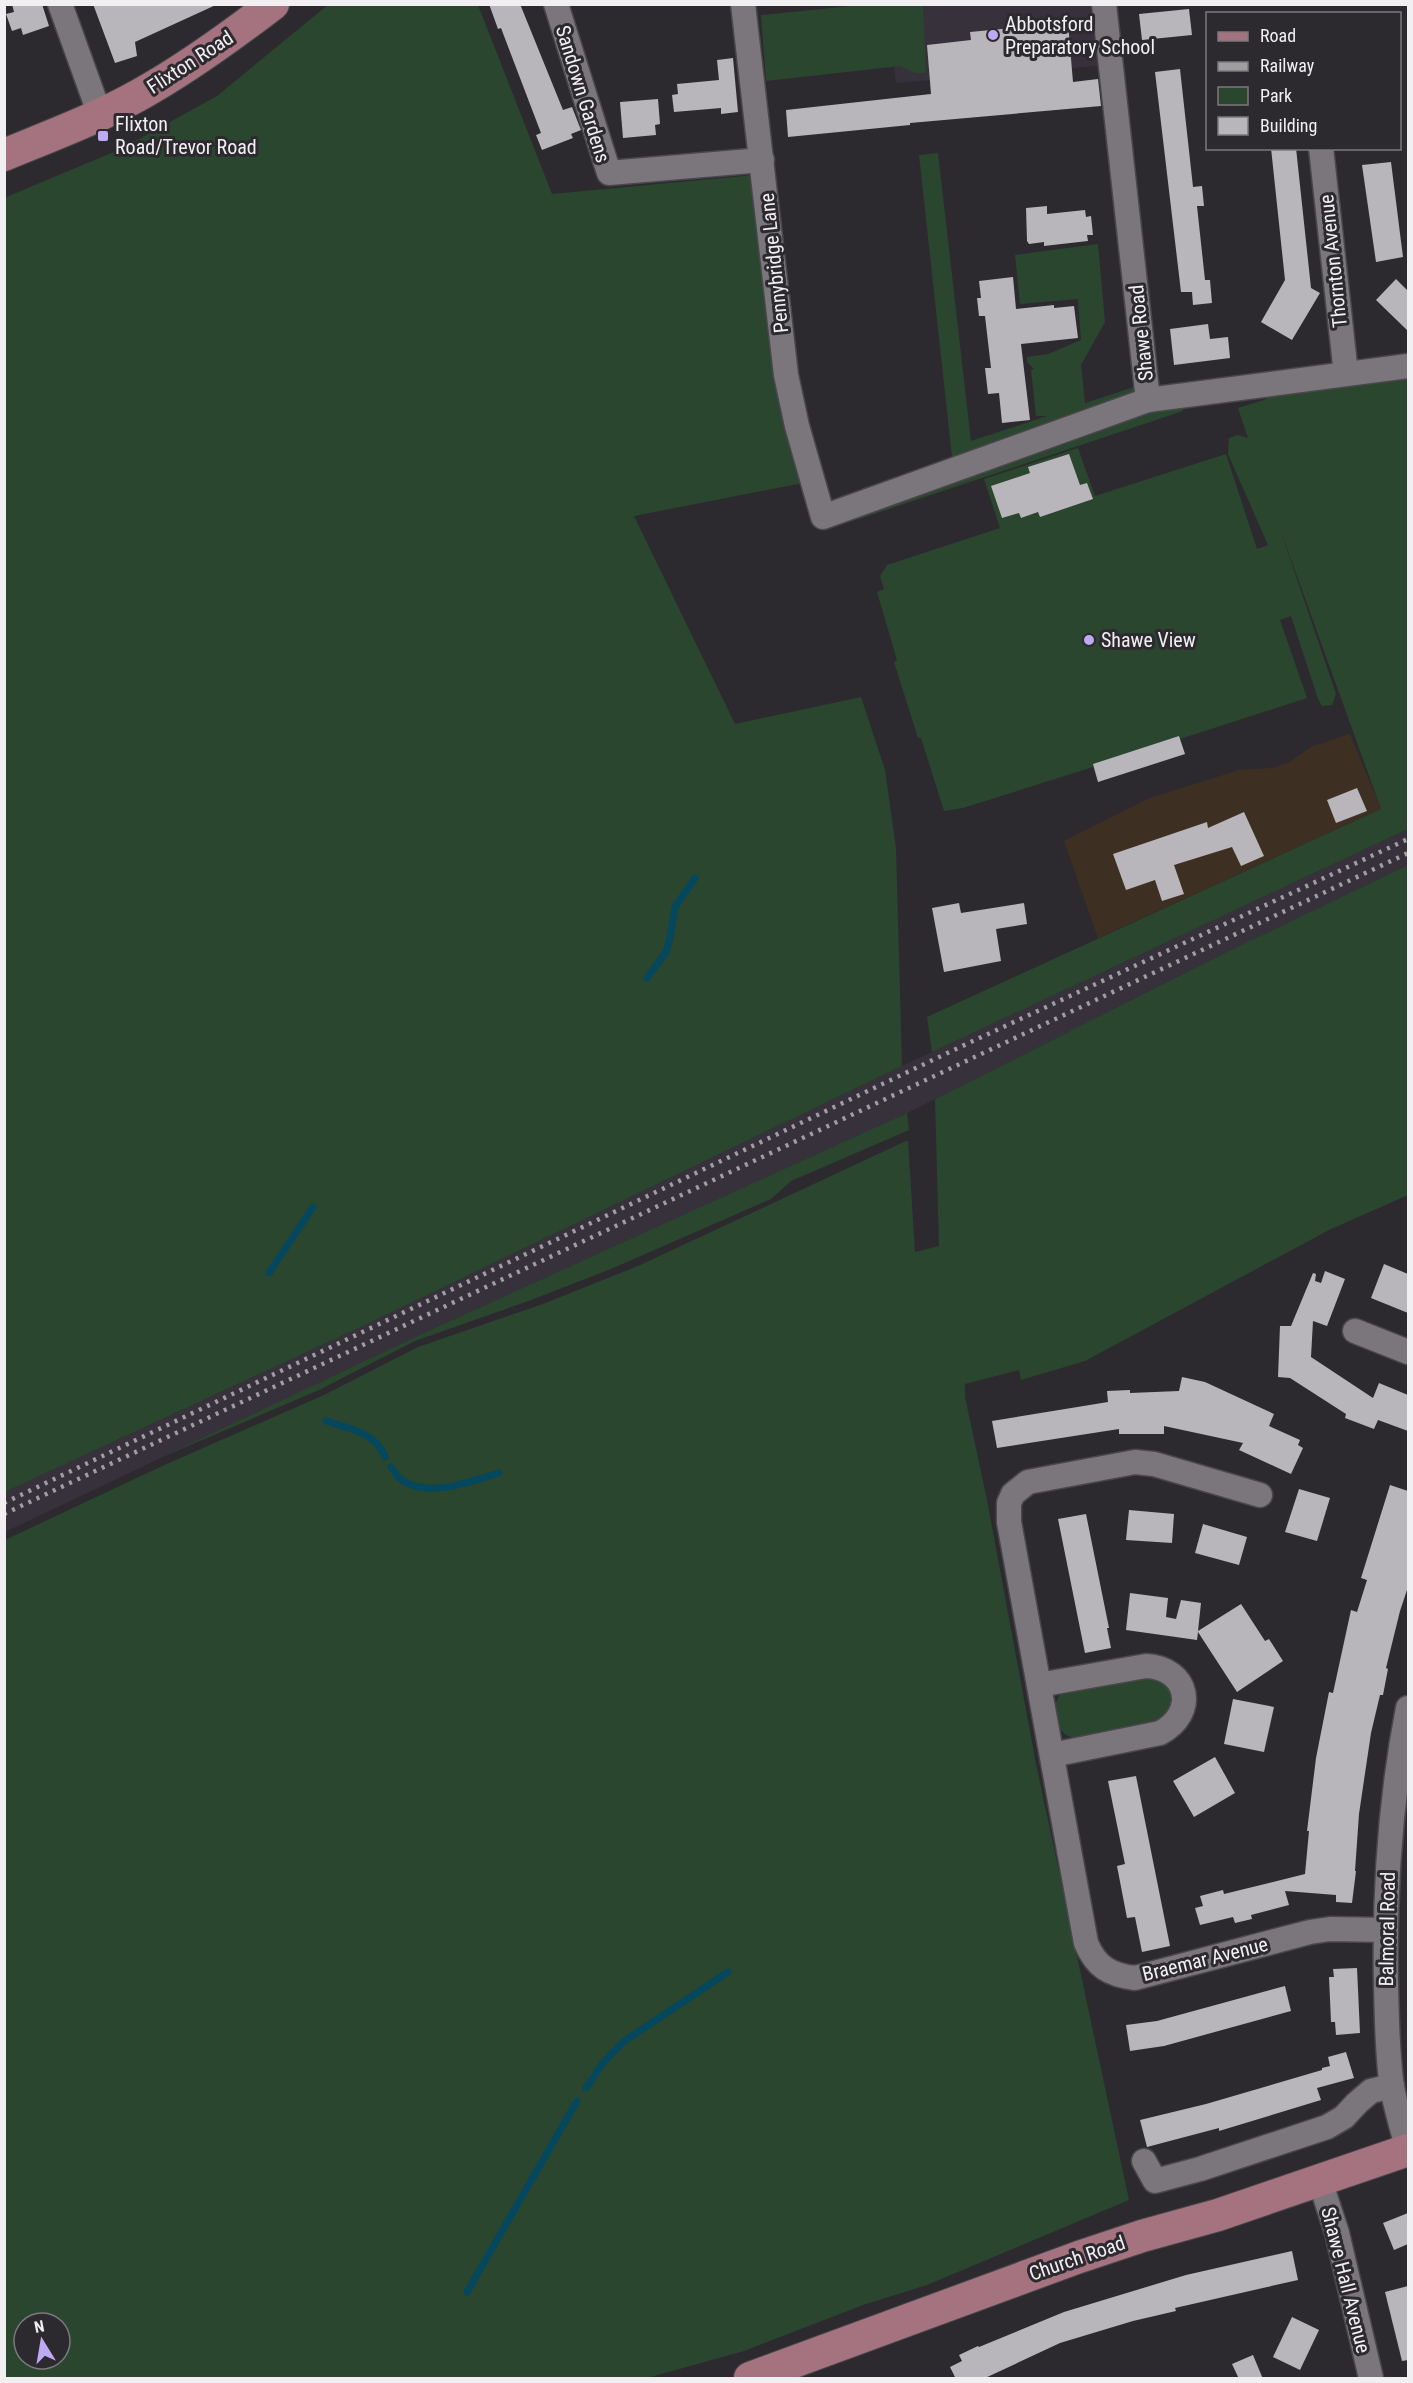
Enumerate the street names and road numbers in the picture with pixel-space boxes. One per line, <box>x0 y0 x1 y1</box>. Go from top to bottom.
street label: Sandown Gardens <box>551 22 615 166</box>
street label: Flixton Road <box>142 25 238 99</box>
street label: Pennybridge Lane <box>755 192 793 334</box>
street label: Thornton Avenue <box>1314 193 1352 329</box>
street label: Shawe Road <box>1124 284 1158 382</box>
street label: Balmoral Road <box>1374 1871 1400 1987</box>
street label: Braemar Avenue <box>1140 1932 1270 1986</box>
street label: Shawe Hall Avenue <box>1316 2204 1376 2356</box>
street label: Church Road <box>1026 2230 1128 2286</box>

